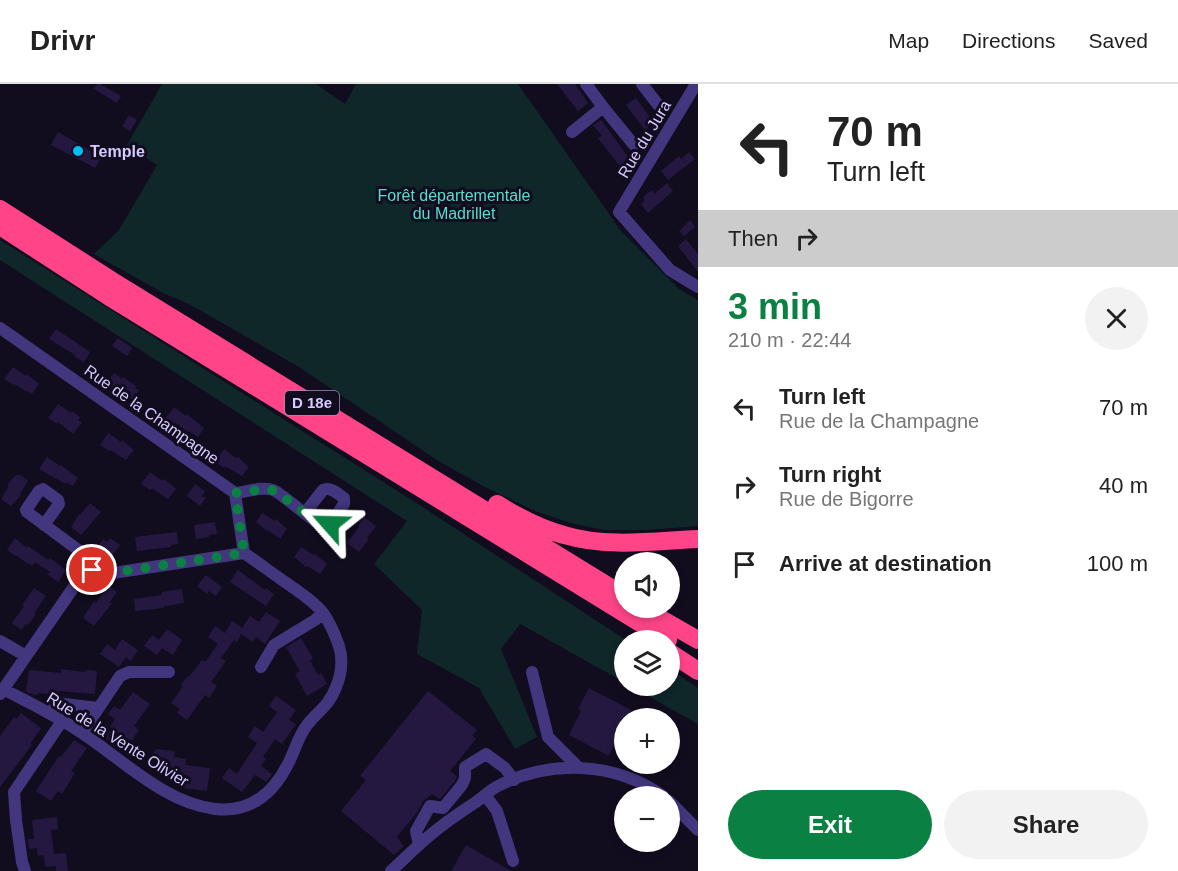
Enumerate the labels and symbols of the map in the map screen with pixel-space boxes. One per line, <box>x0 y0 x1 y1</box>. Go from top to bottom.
street label: Rue du Jura <box>615 97 674 181</box>
place label: Temple <box>90 143 145 160</box>
marker: Temple <box>71 144 85 158</box>
park label: Forêt départementale du Madrillet <box>378 187 531 222</box>
street label: Rue de la Champagne <box>81 362 222 467</box>
road number: D 18e <box>285 391 339 415</box>
position arrow <box>298 492 362 556</box>
pin <box>66 544 117 595</box>
street label: Rue de la Vente Olivier <box>44 689 192 790</box>

